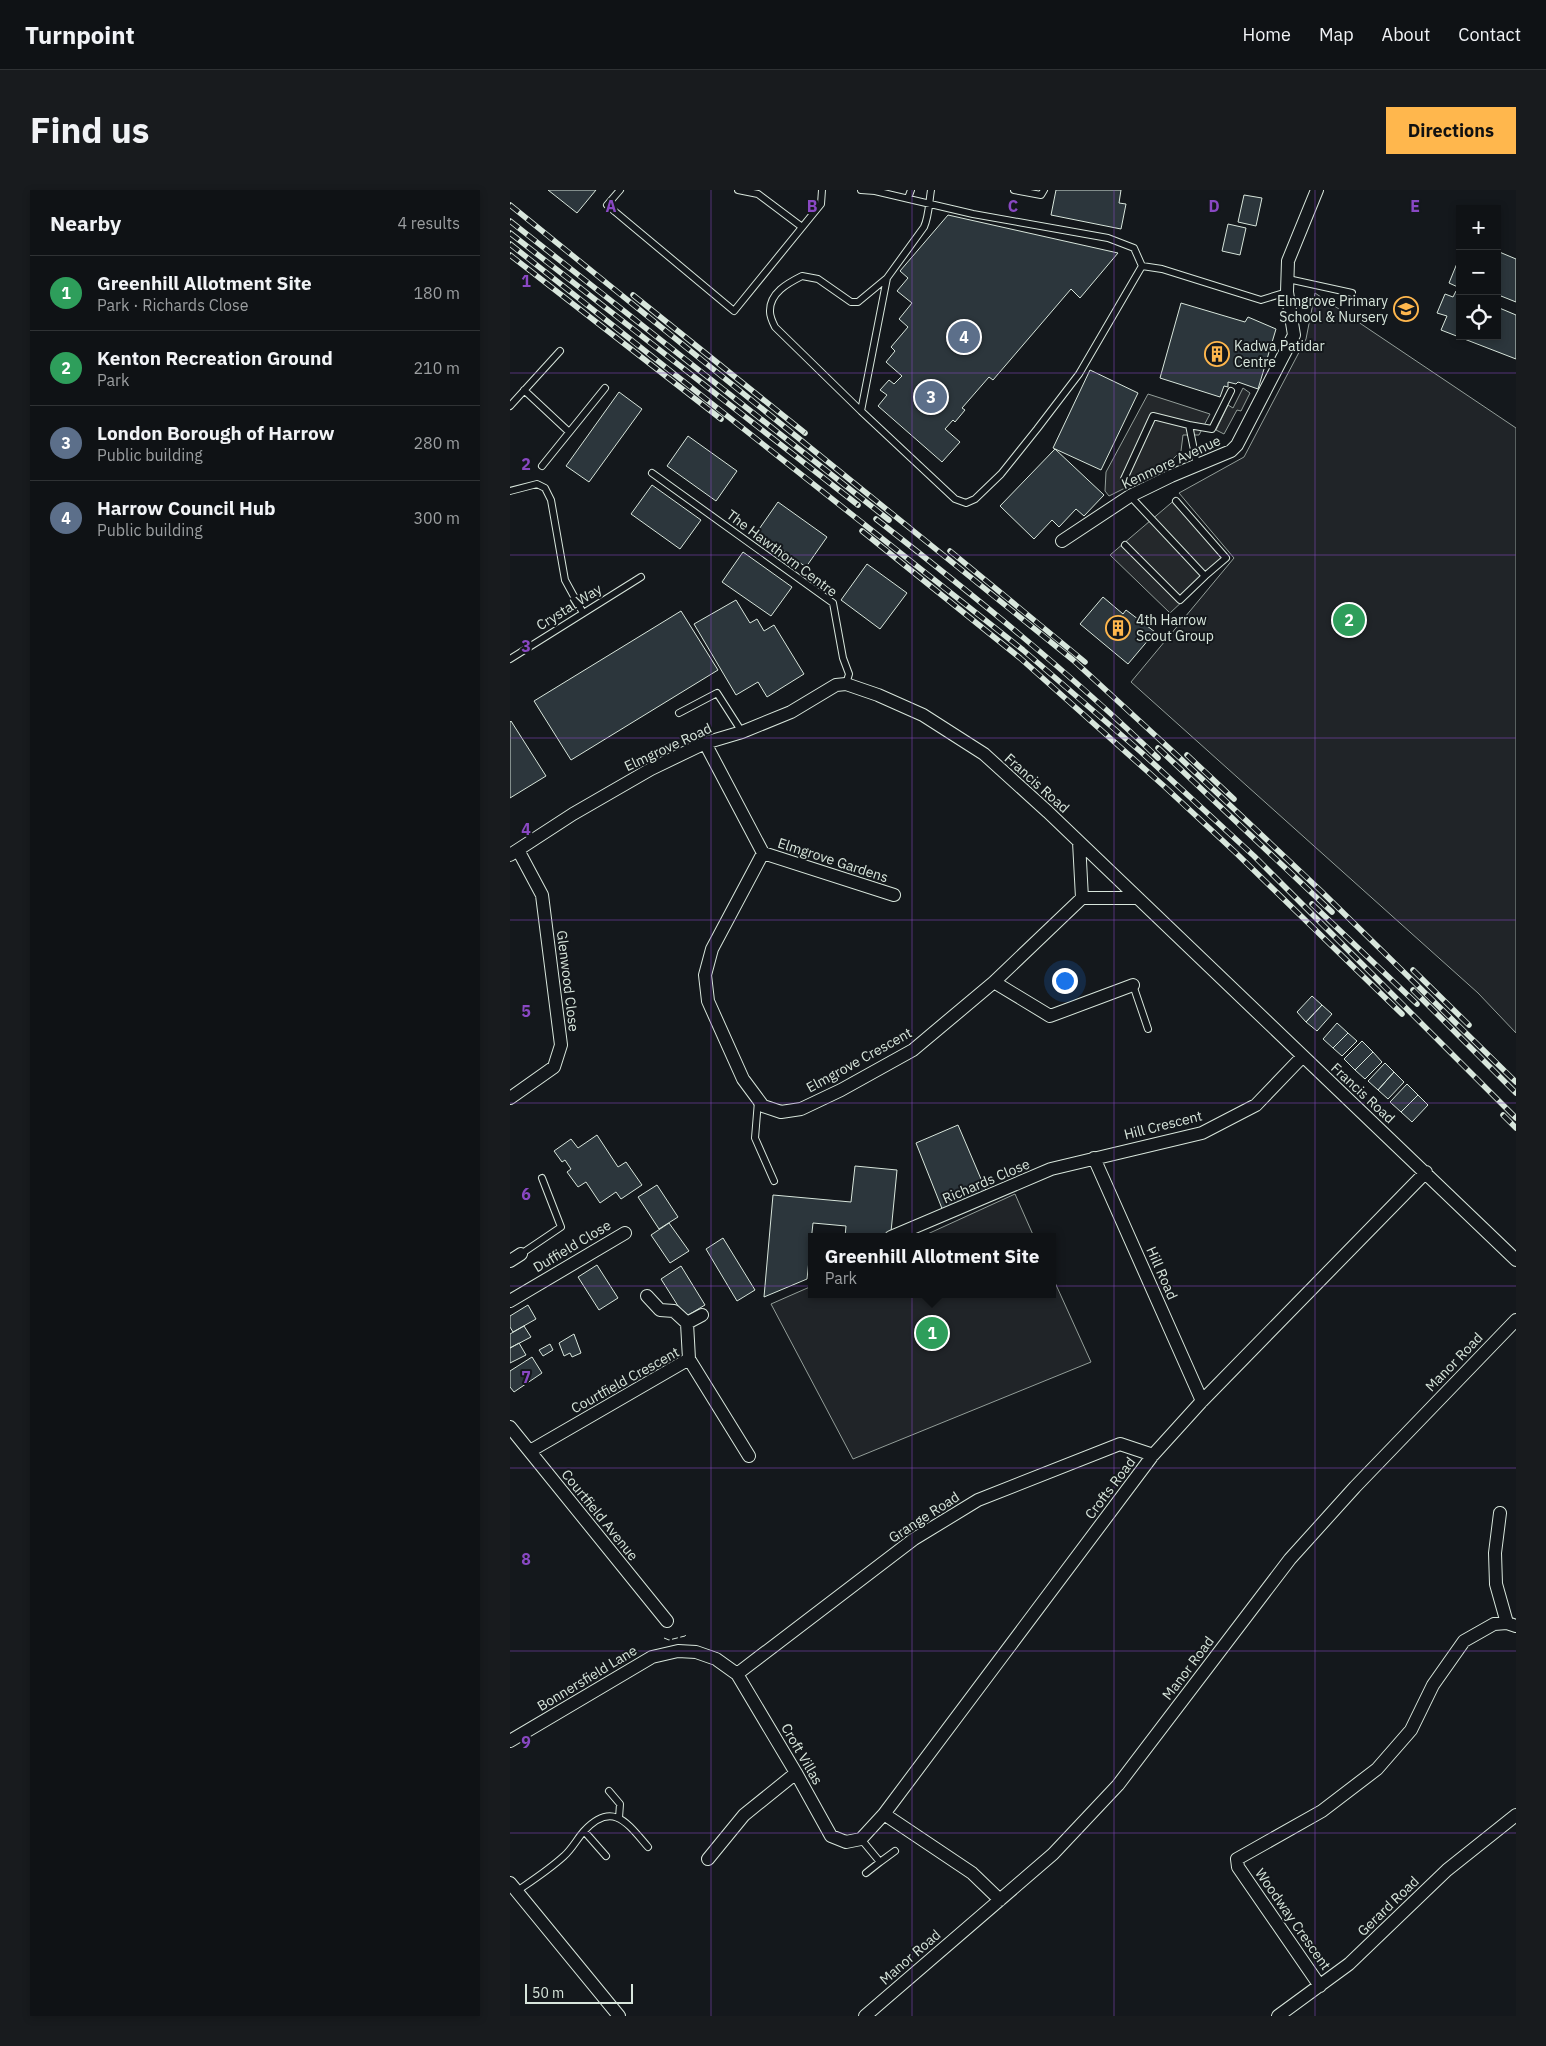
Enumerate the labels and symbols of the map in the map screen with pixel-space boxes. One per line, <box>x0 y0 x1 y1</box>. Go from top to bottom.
text: A <box>606 196 617 216</box>
text: B <box>807 196 818 216</box>
text: C <box>1008 196 1018 216</box>
text: D <box>1208 196 1220 216</box>
text: E <box>1410 196 1420 216</box>
text: 1 <box>521 271 531 291</box>
place label: Elmgrove Primary School & Nursery <box>1277 292 1388 326</box>
school or university icon: Elmgrove Primary School & Nursery <box>1393 296 1419 322</box>
pin: 4 <box>948 318 980 356</box>
place label: Kadwa Patidar Centre <box>1234 337 1325 371</box>
building icon: Kadwa Patidar Centre <box>1204 341 1230 367</box>
pin: 3 <box>915 378 947 416</box>
street label: Kenmore Avenue <box>1119 431 1224 493</box>
text: 2 <box>521 454 531 474</box>
street label: The Hawthorn Centre <box>723 505 841 601</box>
street label: Crystal Way <box>533 580 605 634</box>
pin: 2 <box>1333 601 1365 639</box>
place label: 4th Harrow Scout Group <box>1136 611 1214 645</box>
building icon: 4th Harrow Scout Group <box>1105 615 1131 641</box>
text: 3 <box>521 636 531 656</box>
street label: Elmgrove Road <box>621 719 715 775</box>
street label: Francis Road <box>1001 749 1073 817</box>
text: 4 <box>521 819 531 839</box>
street label: Elmgrove Gardens <box>776 834 891 886</box>
street label: Glenwood Close <box>553 929 583 1033</box>
your location <box>1052 968 1078 994</box>
text: 5 <box>521 1001 531 1021</box>
street label: Elmgrove Crescent <box>803 1024 915 1096</box>
street label: Francis Road <box>1327 1059 1399 1127</box>
street label: Hill Crescent <box>1122 1107 1204 1143</box>
street label: Richards Close <box>940 1154 1033 1207</box>
text: 6 <box>521 1184 531 1204</box>
street label: Duffield Close <box>530 1216 614 1276</box>
street label: Hill Road <box>1142 1244 1182 1302</box>
pin: 1 <box>916 1314 948 1352</box>
street label: Manor Road <box>1421 1329 1487 1395</box>
street label: Courtfield Crescent <box>568 1343 682 1417</box>
text: 7 <box>521 1367 531 1387</box>
street label: Crofts Road <box>1081 1453 1139 1523</box>
street label: Courtfield Avenue <box>558 1466 642 1564</box>
street label: Grange Road <box>885 1487 963 1547</box>
text: 8 <box>521 1549 531 1569</box>
street label: Manor Road <box>1158 1633 1218 1703</box>
street label: Bonnersfield Lane <box>534 1641 641 1715</box>
street label: Croft Villas <box>777 1720 827 1788</box>
text: 9 <box>521 1732 531 1752</box>
street label: Woodway Crescent <box>1251 1865 1335 1973</box>
street label: Gerard Road <box>1353 1872 1423 1940</box>
street label: Manor Road <box>876 1926 944 1988</box>
scale bar <box>525 1981 632 2004</box>

